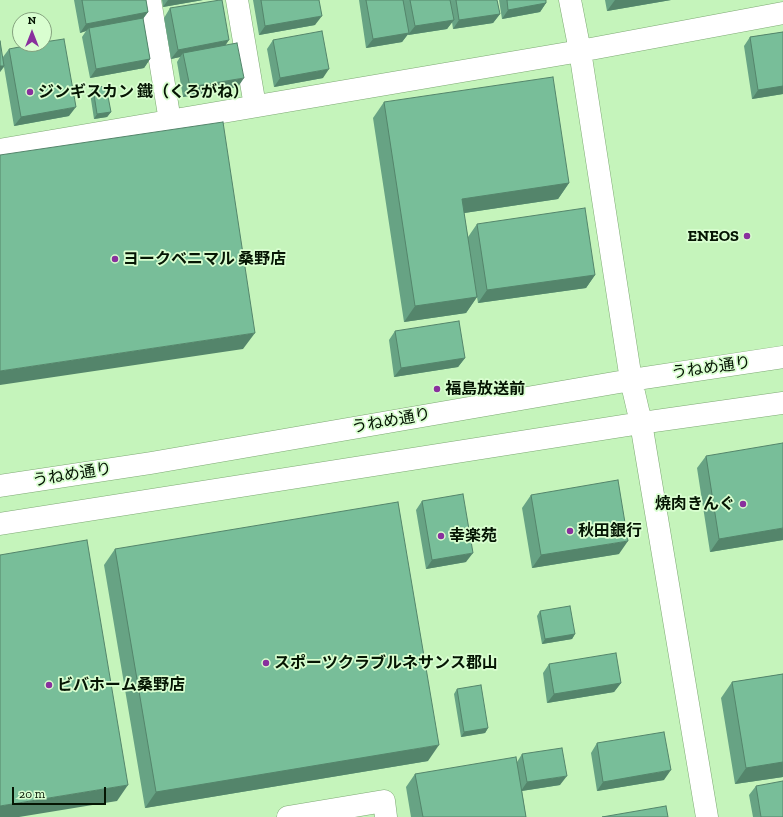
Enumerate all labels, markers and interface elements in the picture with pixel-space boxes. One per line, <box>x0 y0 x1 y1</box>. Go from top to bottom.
north arrow <box>12 12 52 52</box>
text: N <box>28 14 36 27</box>
place label: ジンギスカン 鐡（くろがね） <box>38 82 249 102</box>
marker: ジンギスカン 鐡（くろがね） <box>25 87 35 97</box>
place label: ENEOS <box>688 226 739 246</box>
marker: ENEOS <box>742 231 752 241</box>
place label: ヨークベニマル 桑野店 <box>123 249 286 269</box>
marker: ヨークベニマル 桑野店 <box>110 254 120 264</box>
street label: うねめ通り <box>670 353 752 383</box>
place label: 福島放送前 <box>445 379 525 399</box>
marker: 福島放送前 <box>432 384 442 394</box>
street label: うねめ通り <box>350 405 432 437</box>
street label: うねめ通り <box>31 459 113 491</box>
place label: 焼肉きんぐ <box>655 494 735 514</box>
marker: 焼肉きんぐ <box>738 499 748 509</box>
place label: 秋田銀行 <box>578 521 642 541</box>
place label: 幸楽苑 <box>449 526 497 546</box>
marker: 秋田銀行 <box>565 526 575 536</box>
marker: 幸楽苑 <box>436 531 446 541</box>
place label: スポーツクラブルネサンス郡山 <box>274 653 498 673</box>
marker: スポーツクラブルネサンス郡山 <box>261 658 271 668</box>
place label: ビバホーム桑野店 <box>57 675 185 695</box>
marker: ビバホーム桑野店 <box>44 680 54 690</box>
scale bar <box>14 779 108 805</box>
text: 20 m <box>19 787 45 801</box>

